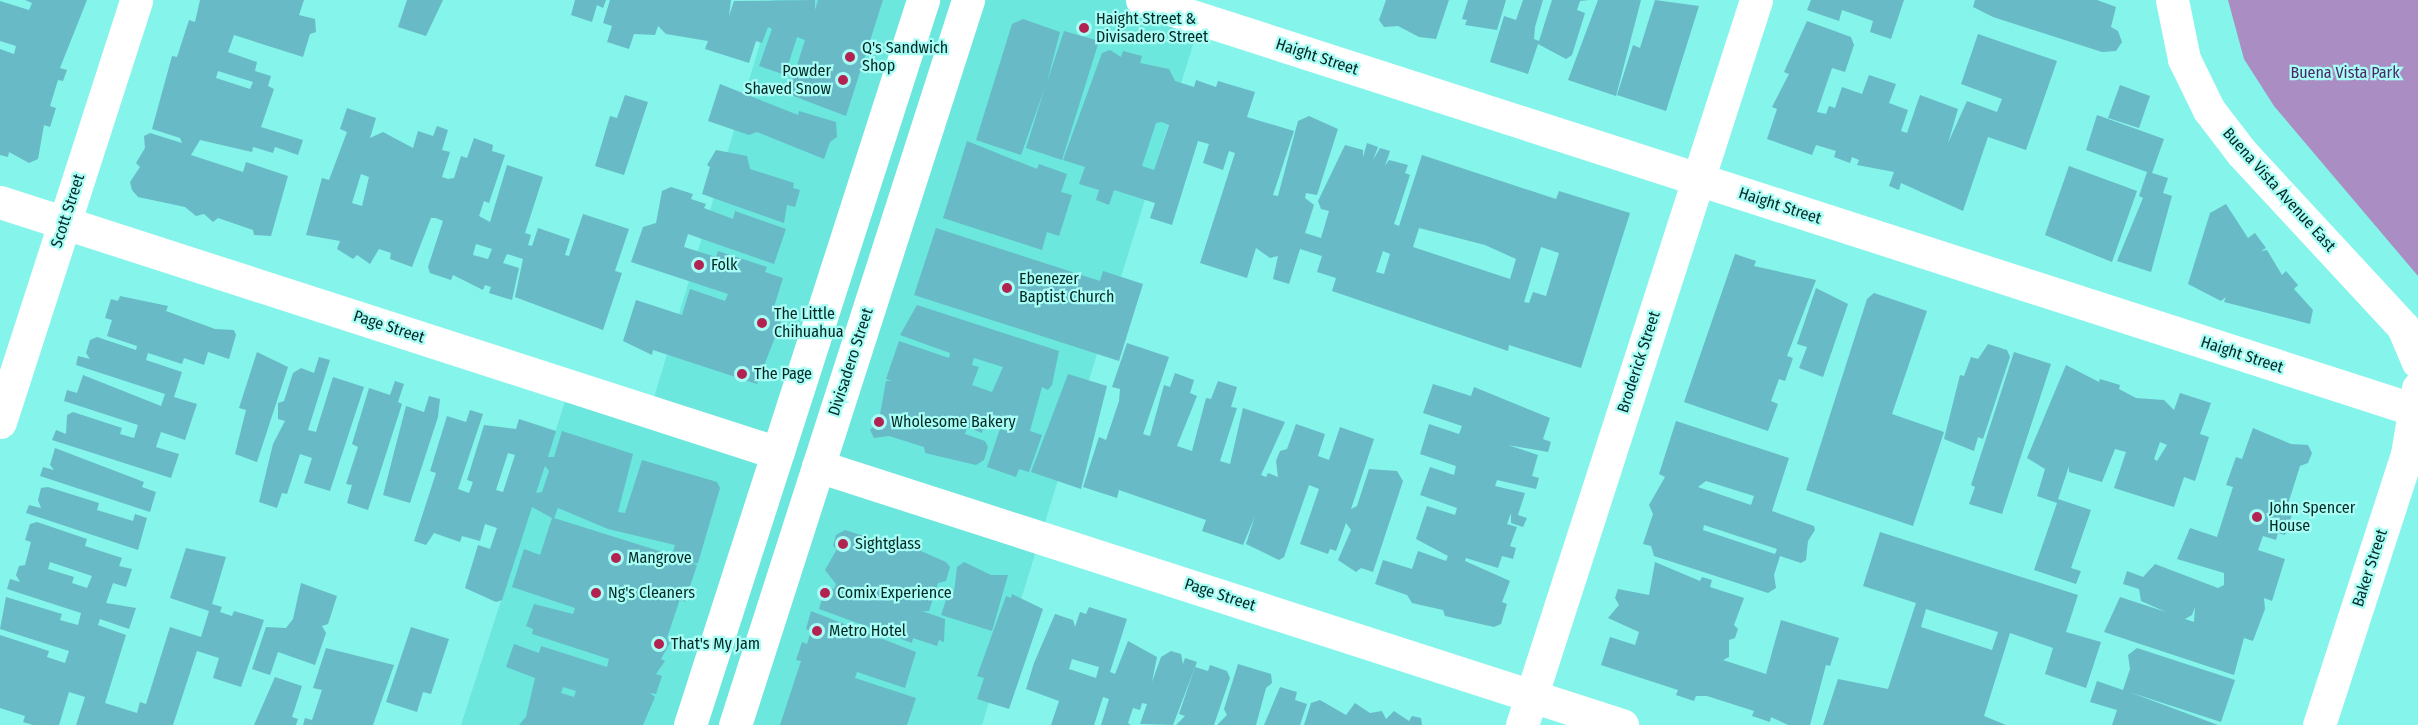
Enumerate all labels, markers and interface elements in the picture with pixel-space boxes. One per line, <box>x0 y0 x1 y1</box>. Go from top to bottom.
place label: Haight Street & Divisadero Street <box>1096 9 1208 47</box>
marker: Haight Street & Divisadero Street <box>1077 21 1091 35</box>
street label: Haight Street <box>1273 35 1361 79</box>
place label: Q's Sandwich Shop <box>862 38 948 76</box>
marker: Q's Sandwich Shop <box>843 50 857 64</box>
place label: Powder Shaved Snow <box>744 61 831 99</box>
park label: Buena Vista Park <box>2290 63 2400 83</box>
marker: Powder Shaved Snow <box>836 73 850 87</box>
street label: Buena Vista Avenue East <box>2218 124 2340 256</box>
street label: Scott Street <box>47 172 89 250</box>
street label: Haight Street <box>1736 184 1824 228</box>
place label: Folk <box>711 255 738 275</box>
marker: Folk <box>692 258 706 272</box>
place label: Ebenezer Baptist Church <box>1019 269 1114 307</box>
marker: Ebenezer Baptist Church <box>1000 281 1014 295</box>
place label: The Little Chihuahua <box>774 304 844 342</box>
street label: Divisadero Street <box>825 306 877 418</box>
street label: Page Street <box>351 307 427 347</box>
street label: Broderick Street <box>1614 309 1664 415</box>
marker: The Little Chihuahua <box>755 316 769 330</box>
street label: Haight Street <box>2198 333 2286 377</box>
place label: The Page <box>754 364 812 384</box>
marker: The Page <box>735 367 749 381</box>
place label: Wholesome Bakery <box>891 412 1016 432</box>
marker: Wholesome Bakery <box>872 415 886 429</box>
place label: John Spencer House <box>2269 498 2355 536</box>
marker: John Spencer House <box>2250 510 2264 524</box>
street label: Baker Street <box>2348 527 2392 609</box>
place label: Sightglass <box>855 534 921 554</box>
marker: Sightglass <box>836 537 850 551</box>
place label: Mangrove <box>628 548 692 568</box>
marker: Mangrove <box>609 551 623 565</box>
street label: Page Street <box>1182 575 1258 615</box>
place label: Ng's Cleaners <box>608 583 695 603</box>
place label: Comix Experience <box>837 583 952 603</box>
marker: Ng's Cleaners <box>589 586 603 600</box>
marker: Comix Experience <box>818 586 832 600</box>
place label: Metro Hotel <box>829 621 906 641</box>
marker: Metro Hotel <box>810 624 824 638</box>
place label: That's My Jam <box>671 634 760 654</box>
marker: That's My Jam <box>652 637 666 651</box>

